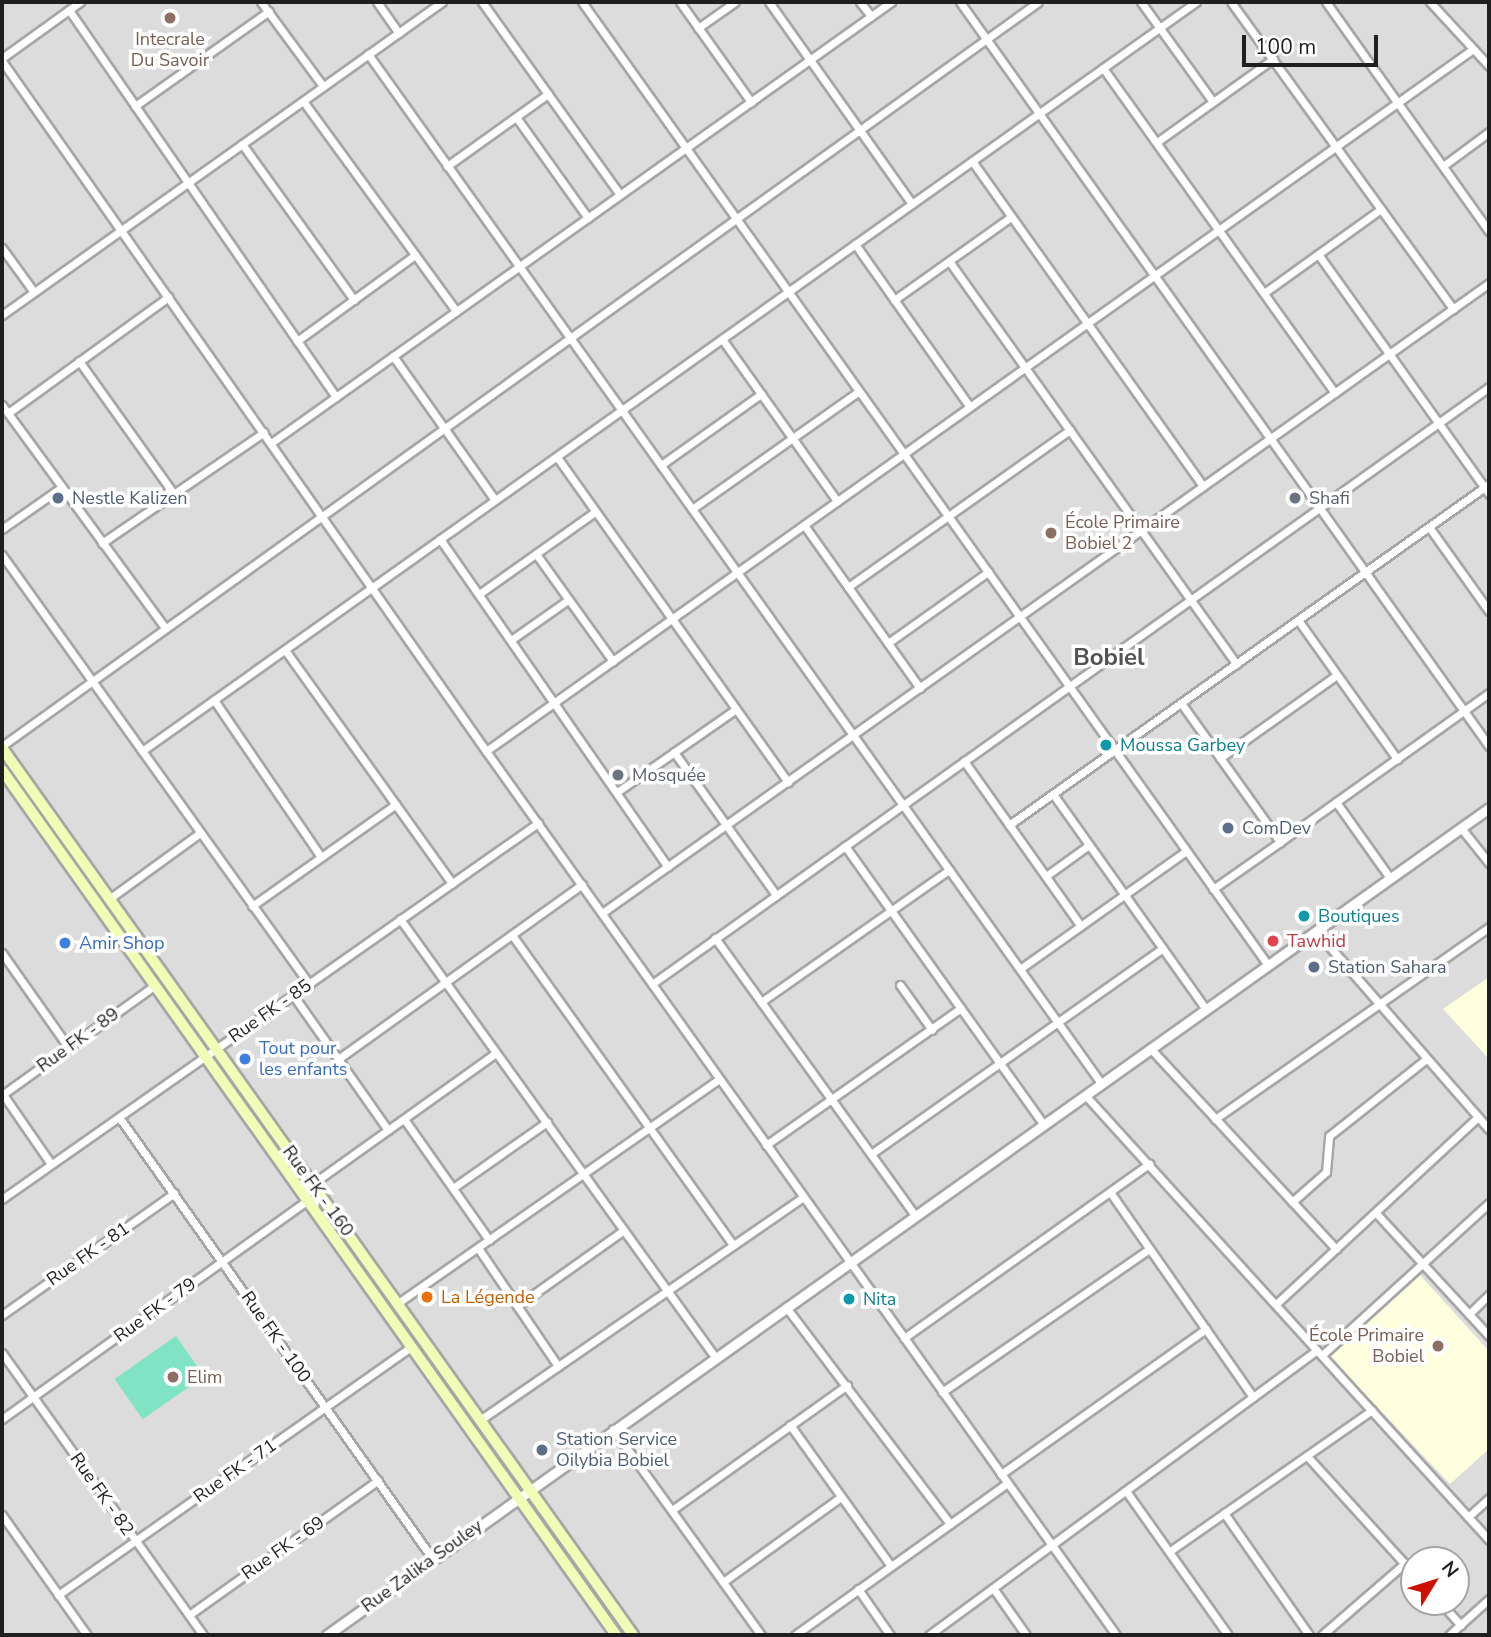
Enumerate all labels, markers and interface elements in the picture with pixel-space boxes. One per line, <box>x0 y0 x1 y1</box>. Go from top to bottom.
marker: Intecrale Du Savoir <box>162 10 178 26</box>
scale bar <box>1246 21 1382 65</box>
place label: Intecrale Du Savoir <box>131 29 209 72</box>
text: 100 m <box>1255 33 1316 61</box>
place label: Nestle Kalizen <box>72 487 187 509</box>
place label: Shafi <box>1309 487 1350 509</box>
marker: Nestle Kalizen <box>50 490 66 506</box>
marker: Shafi <box>1287 490 1303 506</box>
place label: École Primaire Bobiel 2 <box>1065 512 1180 554</box>
marker: École Primaire Bobiel 2 <box>1043 525 1059 541</box>
district label: Bobiel <box>1073 644 1145 672</box>
place label: Moussa Garbey <box>1120 734 1245 756</box>
marker: Moussa Garbey <box>1098 737 1114 753</box>
place label: Mosquée <box>632 764 706 786</box>
marker: Mosquée <box>610 767 626 783</box>
place label: ComDev <box>1242 817 1311 839</box>
marker: ComDev <box>1220 820 1236 836</box>
place label: Boutiques <box>1318 905 1400 927</box>
marker: Boutiques <box>1296 908 1312 924</box>
place label: Tawhid <box>1287 930 1346 952</box>
place label: Amir Shop <box>79 932 165 954</box>
marker: Tawhid <box>1265 933 1281 949</box>
marker: Amir Shop <box>57 935 73 951</box>
place label: Station Sahara <box>1328 956 1446 978</box>
marker: Station Sahara <box>1306 959 1322 975</box>
street label: Rue FK - 85 <box>225 975 315 1047</box>
street label: Rue FK - 89 <box>33 1003 123 1077</box>
place label: Tout pour les enfants <box>259 1038 348 1080</box>
marker: Tout pour les enfants <box>237 1051 253 1067</box>
street label: Rue FK - 160 <box>278 1141 358 1241</box>
street label: Rue FK - 81 <box>43 1218 133 1290</box>
street label: Rue FK - 79 <box>110 1273 200 1347</box>
place label: La Légende <box>441 1286 535 1308</box>
street label: Rue FK - 100 <box>237 1287 315 1387</box>
place label: Nita <box>863 1288 896 1310</box>
marker: La Légende <box>419 1289 435 1305</box>
marker: Nita <box>841 1291 857 1307</box>
place label: École Primaire Bobiel <box>1309 1325 1424 1368</box>
marker: École Primaire Bobiel <box>1430 1338 1446 1354</box>
place label: Elim <box>187 1366 222 1388</box>
marker: Elim <box>165 1369 181 1385</box>
place label: Station Service Oilybia Bobiel <box>556 1429 677 1472</box>
street label: Rue FK - 71 <box>190 1435 280 1507</box>
marker: Station Service Oilybia Bobiel <box>534 1442 550 1458</box>
street label: Rue FK - 82 <box>66 1449 138 1539</box>
street label: Rue FK - 69 <box>238 1512 328 1584</box>
street label: Rue Zalika Souley <box>357 1515 487 1617</box>
north arrow <box>1400 1546 1470 1616</box>
text: N <box>1435 1556 1465 1583</box>

